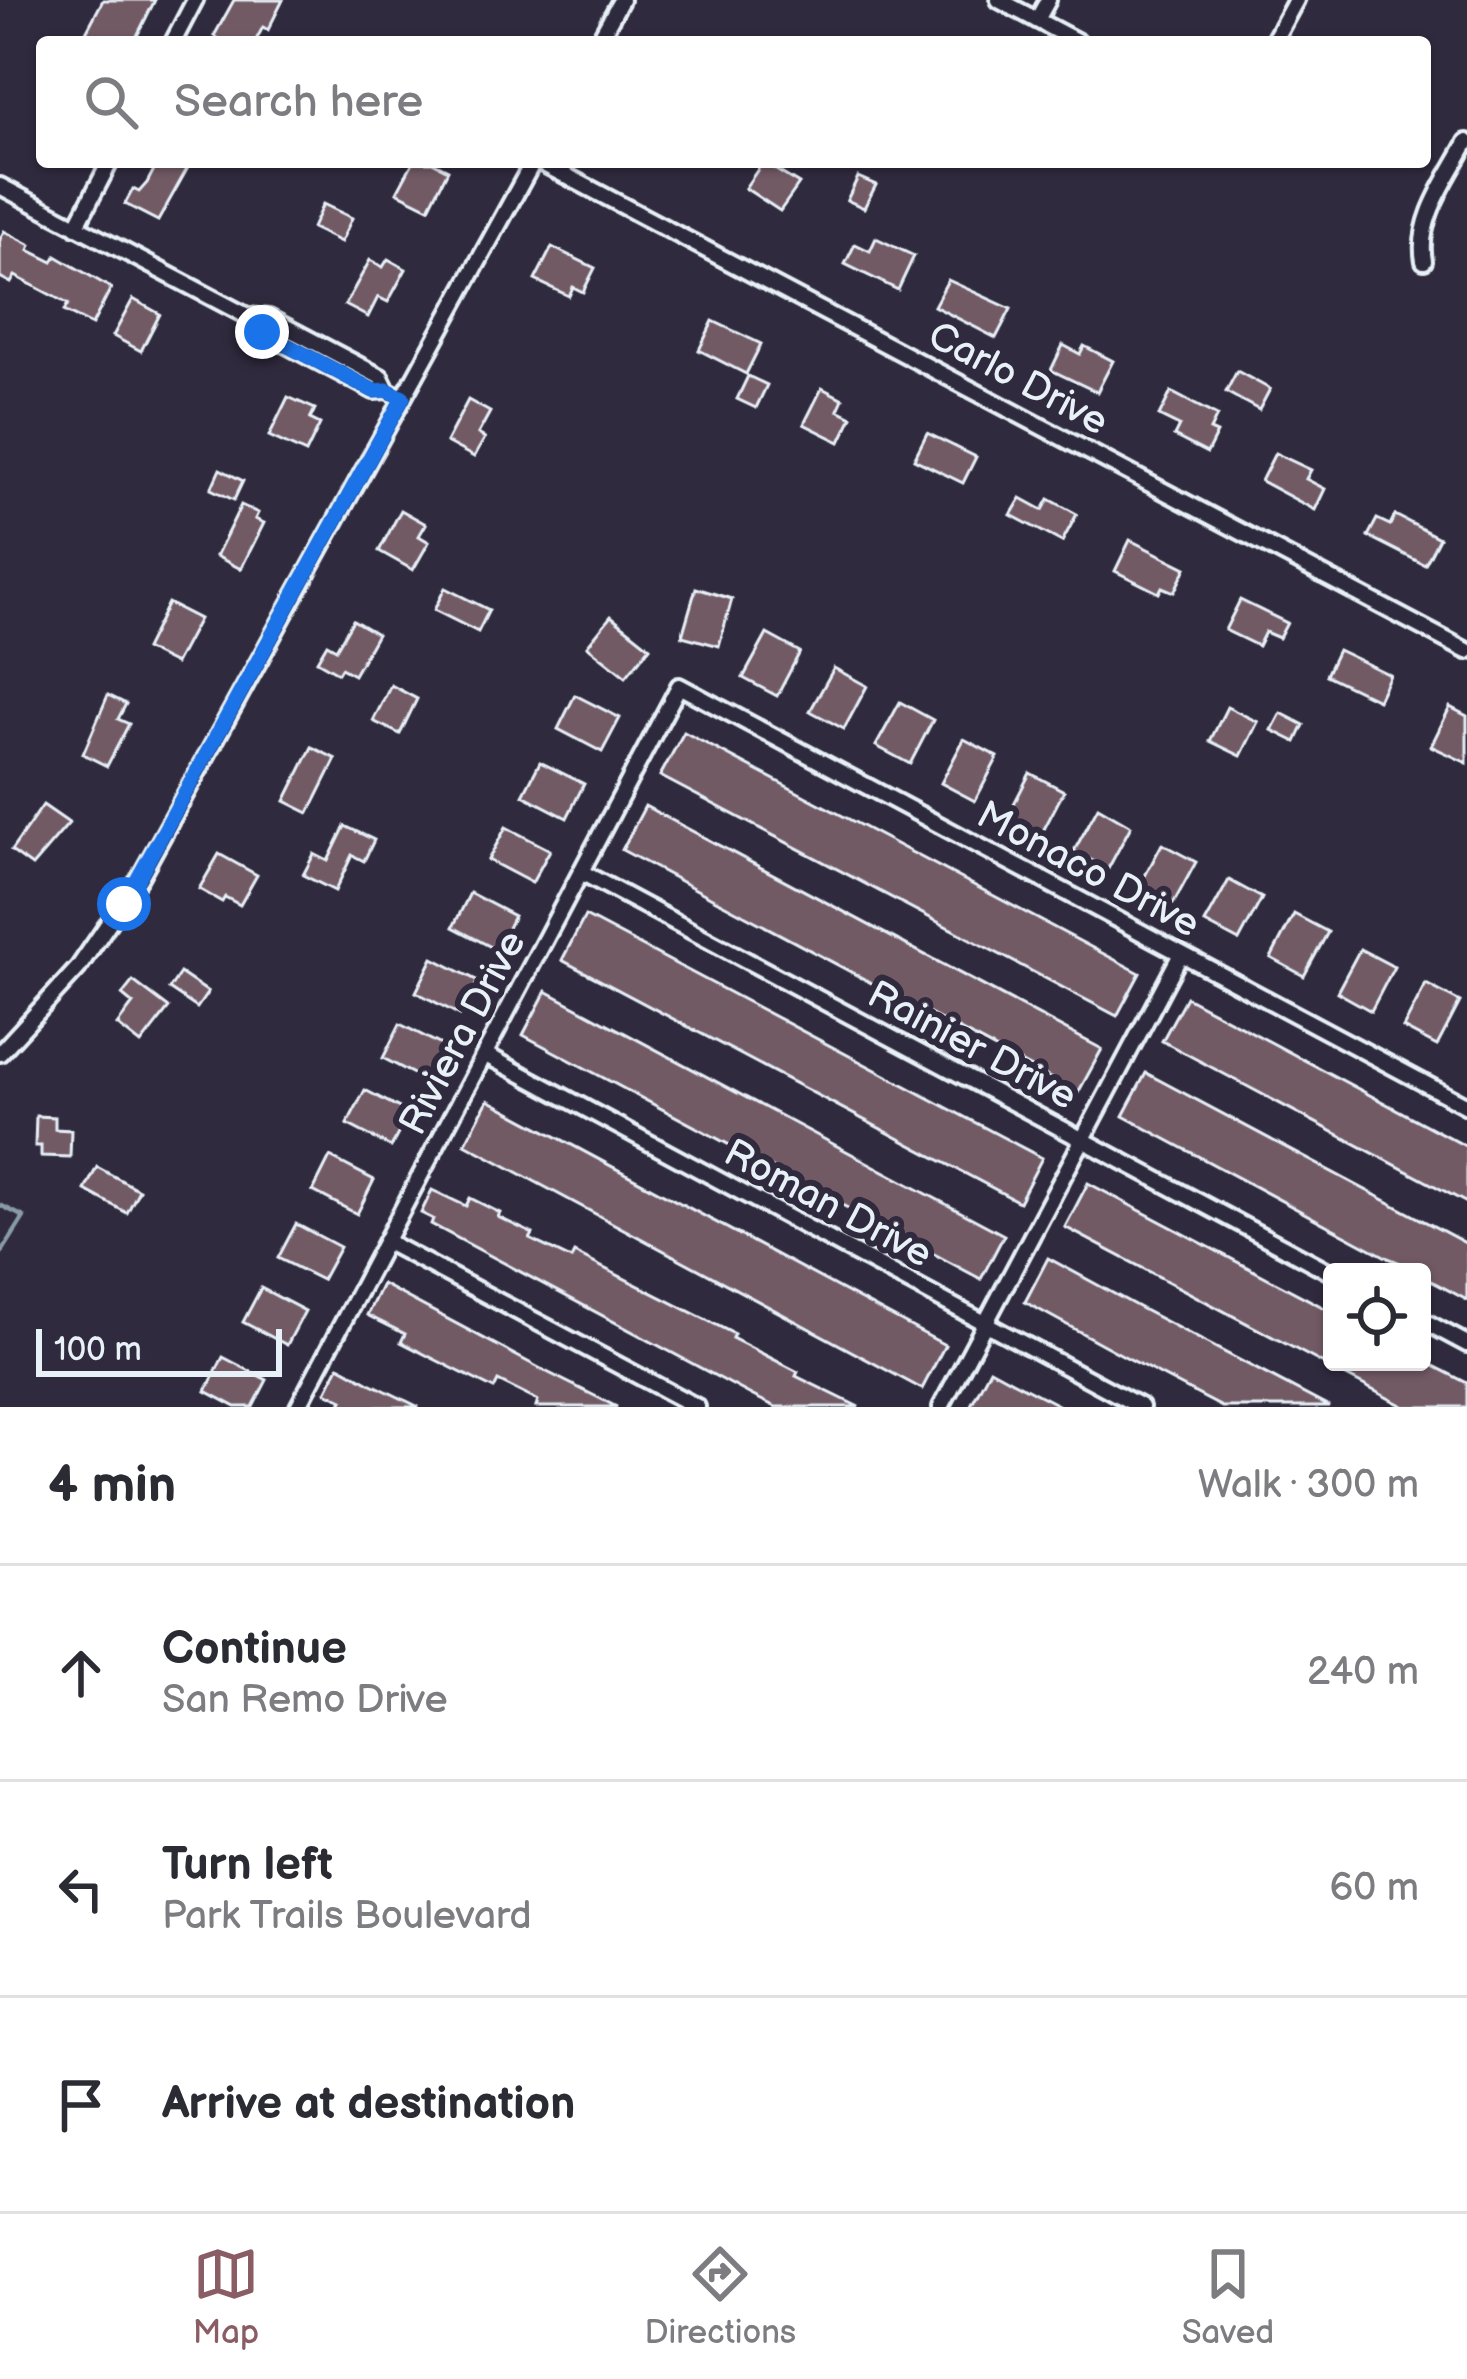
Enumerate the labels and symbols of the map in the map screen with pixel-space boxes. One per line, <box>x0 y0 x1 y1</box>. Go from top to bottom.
route end <box>235 305 289 359</box>
street label: Carlo Drive <box>920 312 1116 446</box>
street label: Monaco Drive <box>969 792 1207 948</box>
route start <box>97 877 151 931</box>
street label: Riviera Drive <box>390 923 537 1143</box>
street label: Rainier Drive <box>859 972 1084 1121</box>
street label: Roman Drive <box>716 1130 940 1279</box>
scale bar <box>36 1323 282 1376</box>

